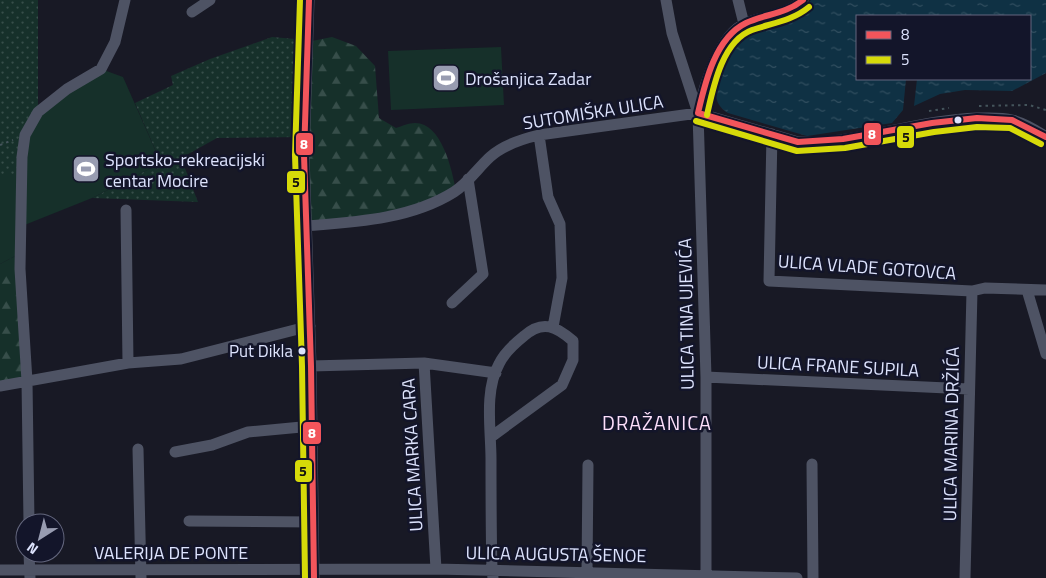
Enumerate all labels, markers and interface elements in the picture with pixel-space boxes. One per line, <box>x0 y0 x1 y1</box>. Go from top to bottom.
legend <box>856 15 1031 80</box>
text: 8 <box>901 23 909 46</box>
text: 5 <box>901 48 909 71</box>
sports icon: Drošanjica Zadar <box>431 63 461 93</box>
place label: Drošanjica Zadar <box>465 65 591 92</box>
street label: SUTOMIŠKA ULICA <box>521 88 665 136</box>
unlabelled marker <box>953 115 963 125</box>
line badge: 8 <box>863 122 882 146</box>
text: 8 <box>868 123 876 144</box>
line badge: 5 <box>896 125 915 149</box>
text: 5 <box>902 126 910 147</box>
line badge: 8 <box>295 132 314 156</box>
text: 8 <box>300 133 308 154</box>
place label: Sportsko-rekreacijski centar Mocire <box>105 146 265 194</box>
sports icon: Sportsko-rekreacijski centar Mocire <box>71 154 101 184</box>
line badge: 5 <box>286 170 306 194</box>
text: 5 <box>292 171 300 192</box>
street label: ULICA TINA UJEVIĆA <box>671 238 701 390</box>
street label: ULICA VLADE GOTOVCA <box>777 247 957 287</box>
place label: Put Dikla <box>229 338 293 364</box>
marker: Put Dikla <box>297 346 307 356</box>
street label: ULICA MARINA DRŽIĆA <box>936 346 966 522</box>
street label: ULICA FRANE SUPILA <box>756 348 920 384</box>
street label: ULICA MARKA CARA <box>394 378 429 532</box>
district label: DRAŽANICA <box>602 407 712 438</box>
line badge: 8 <box>302 421 322 445</box>
text: 8 <box>308 422 316 443</box>
line badge: 5 <box>294 459 313 483</box>
text: 5 <box>299 460 307 481</box>
north arrow <box>15 513 65 563</box>
text: N <box>22 538 42 560</box>
street label: VALERIJA DE PONTE <box>94 539 248 566</box>
street label: ULICA AUGUSTA ŠENOE <box>465 539 647 569</box>

